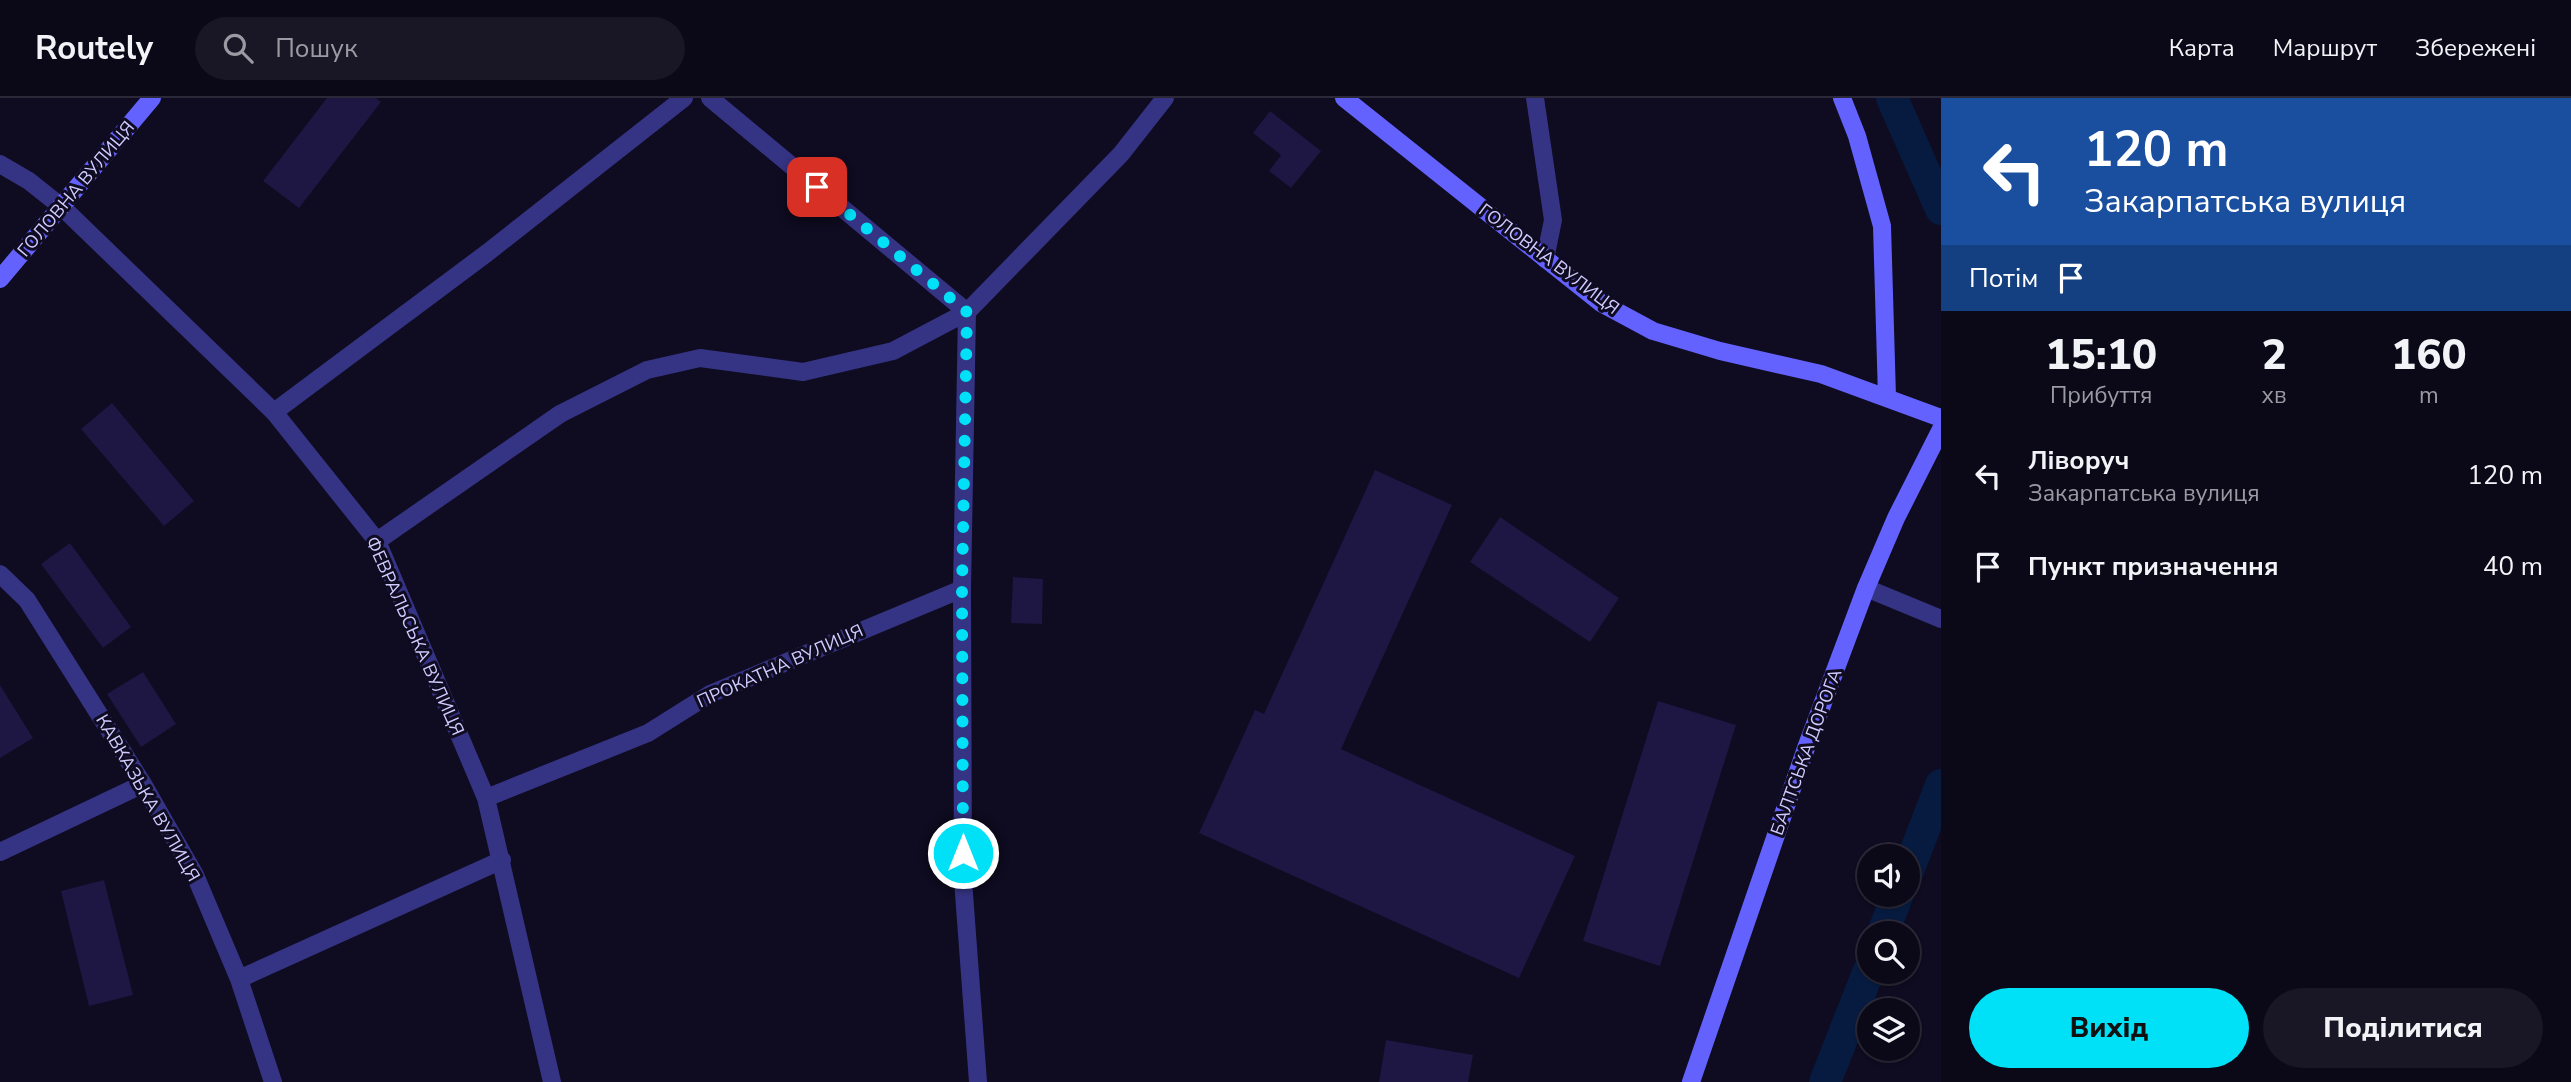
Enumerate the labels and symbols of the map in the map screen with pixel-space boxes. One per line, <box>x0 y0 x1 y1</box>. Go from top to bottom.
street label: ГОЛОВНА ВУЛИЦЯ <box>12 116 140 262</box>
pin <box>787 157 847 217</box>
street label: ГОЛОВНА ВУЛИЦЯ <box>1474 198 1624 320</box>
street label: ФЕВРАЛЬСЬКА ВУЛИЦЯ <box>360 533 470 739</box>
street label: ПРОКАТНА ВУЛИЦЯ <box>693 618 867 714</box>
street label: БАЛТСЬКА ДОРОГА <box>1765 665 1847 839</box>
street label: КАВКАЗЬКА ВУЛИЦЯ <box>90 710 206 886</box>
position arrow <box>926 816 1000 890</box>

